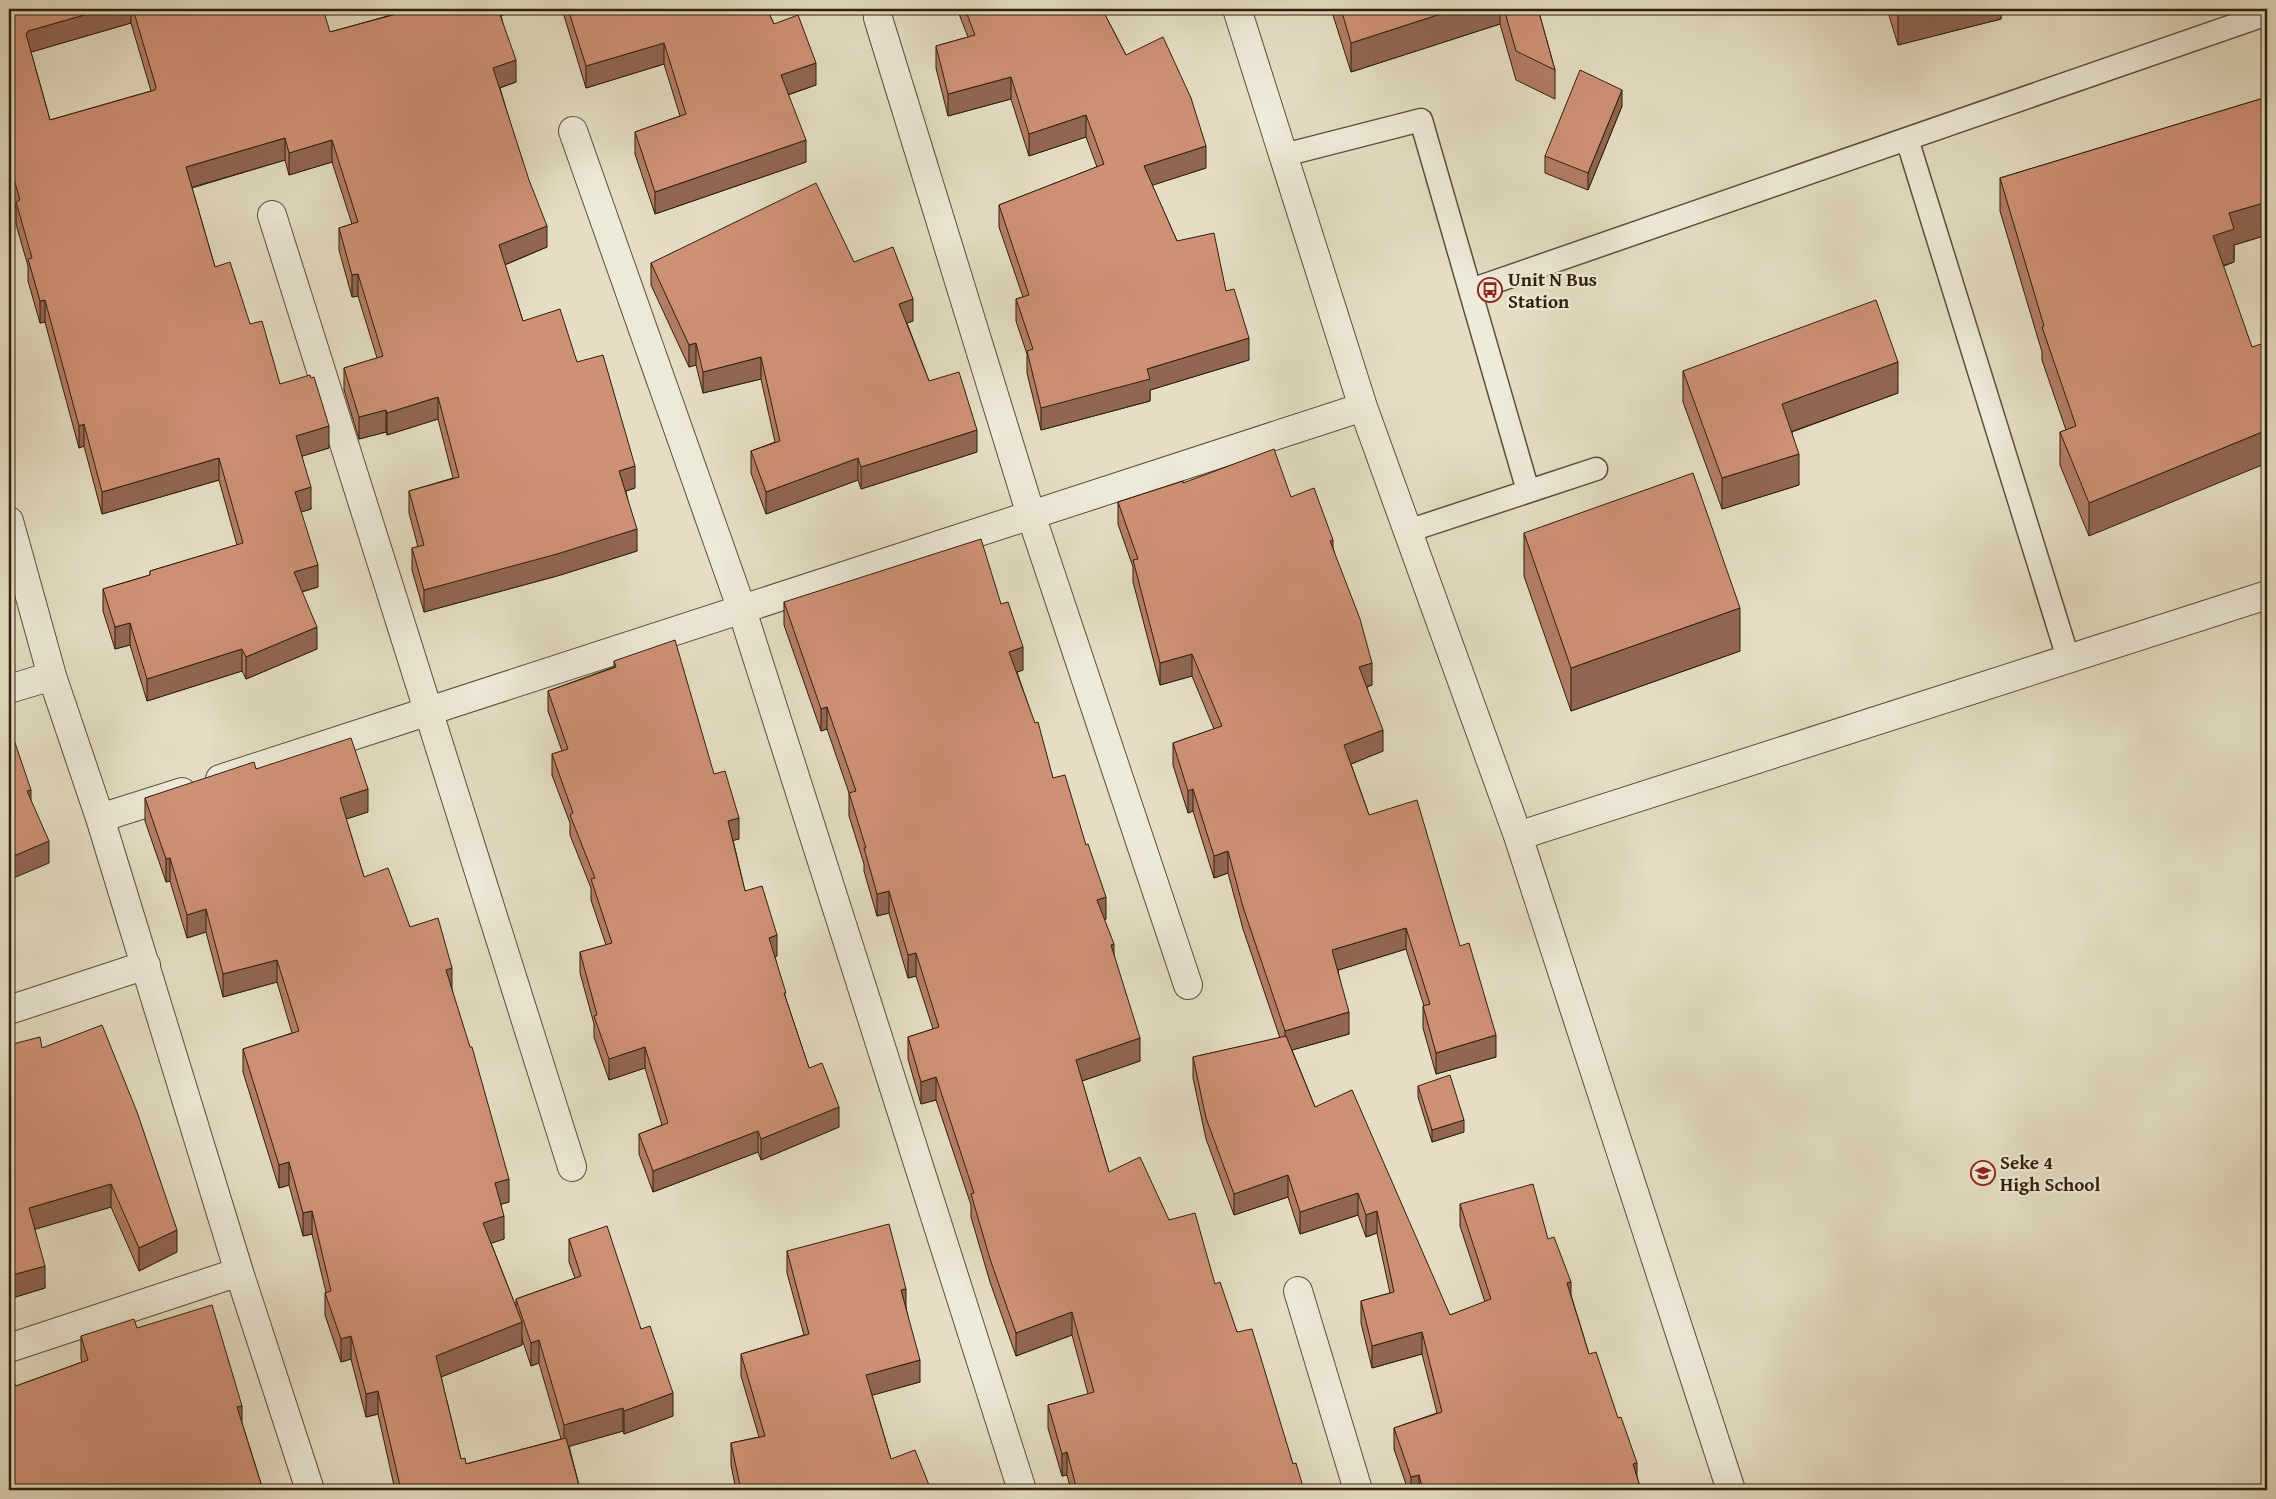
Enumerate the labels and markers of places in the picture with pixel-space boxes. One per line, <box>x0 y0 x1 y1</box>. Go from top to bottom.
place label: Unit N Bus Station <box>1508 265 1597 315</box>
bus stop icon: Unit N Bus Station <box>1477 277 1503 303</box>
place label: Seke 4 High School <box>2000 1148 2100 1198</box>
school or university icon: Seke 4 High School <box>1970 1160 1996 1186</box>

